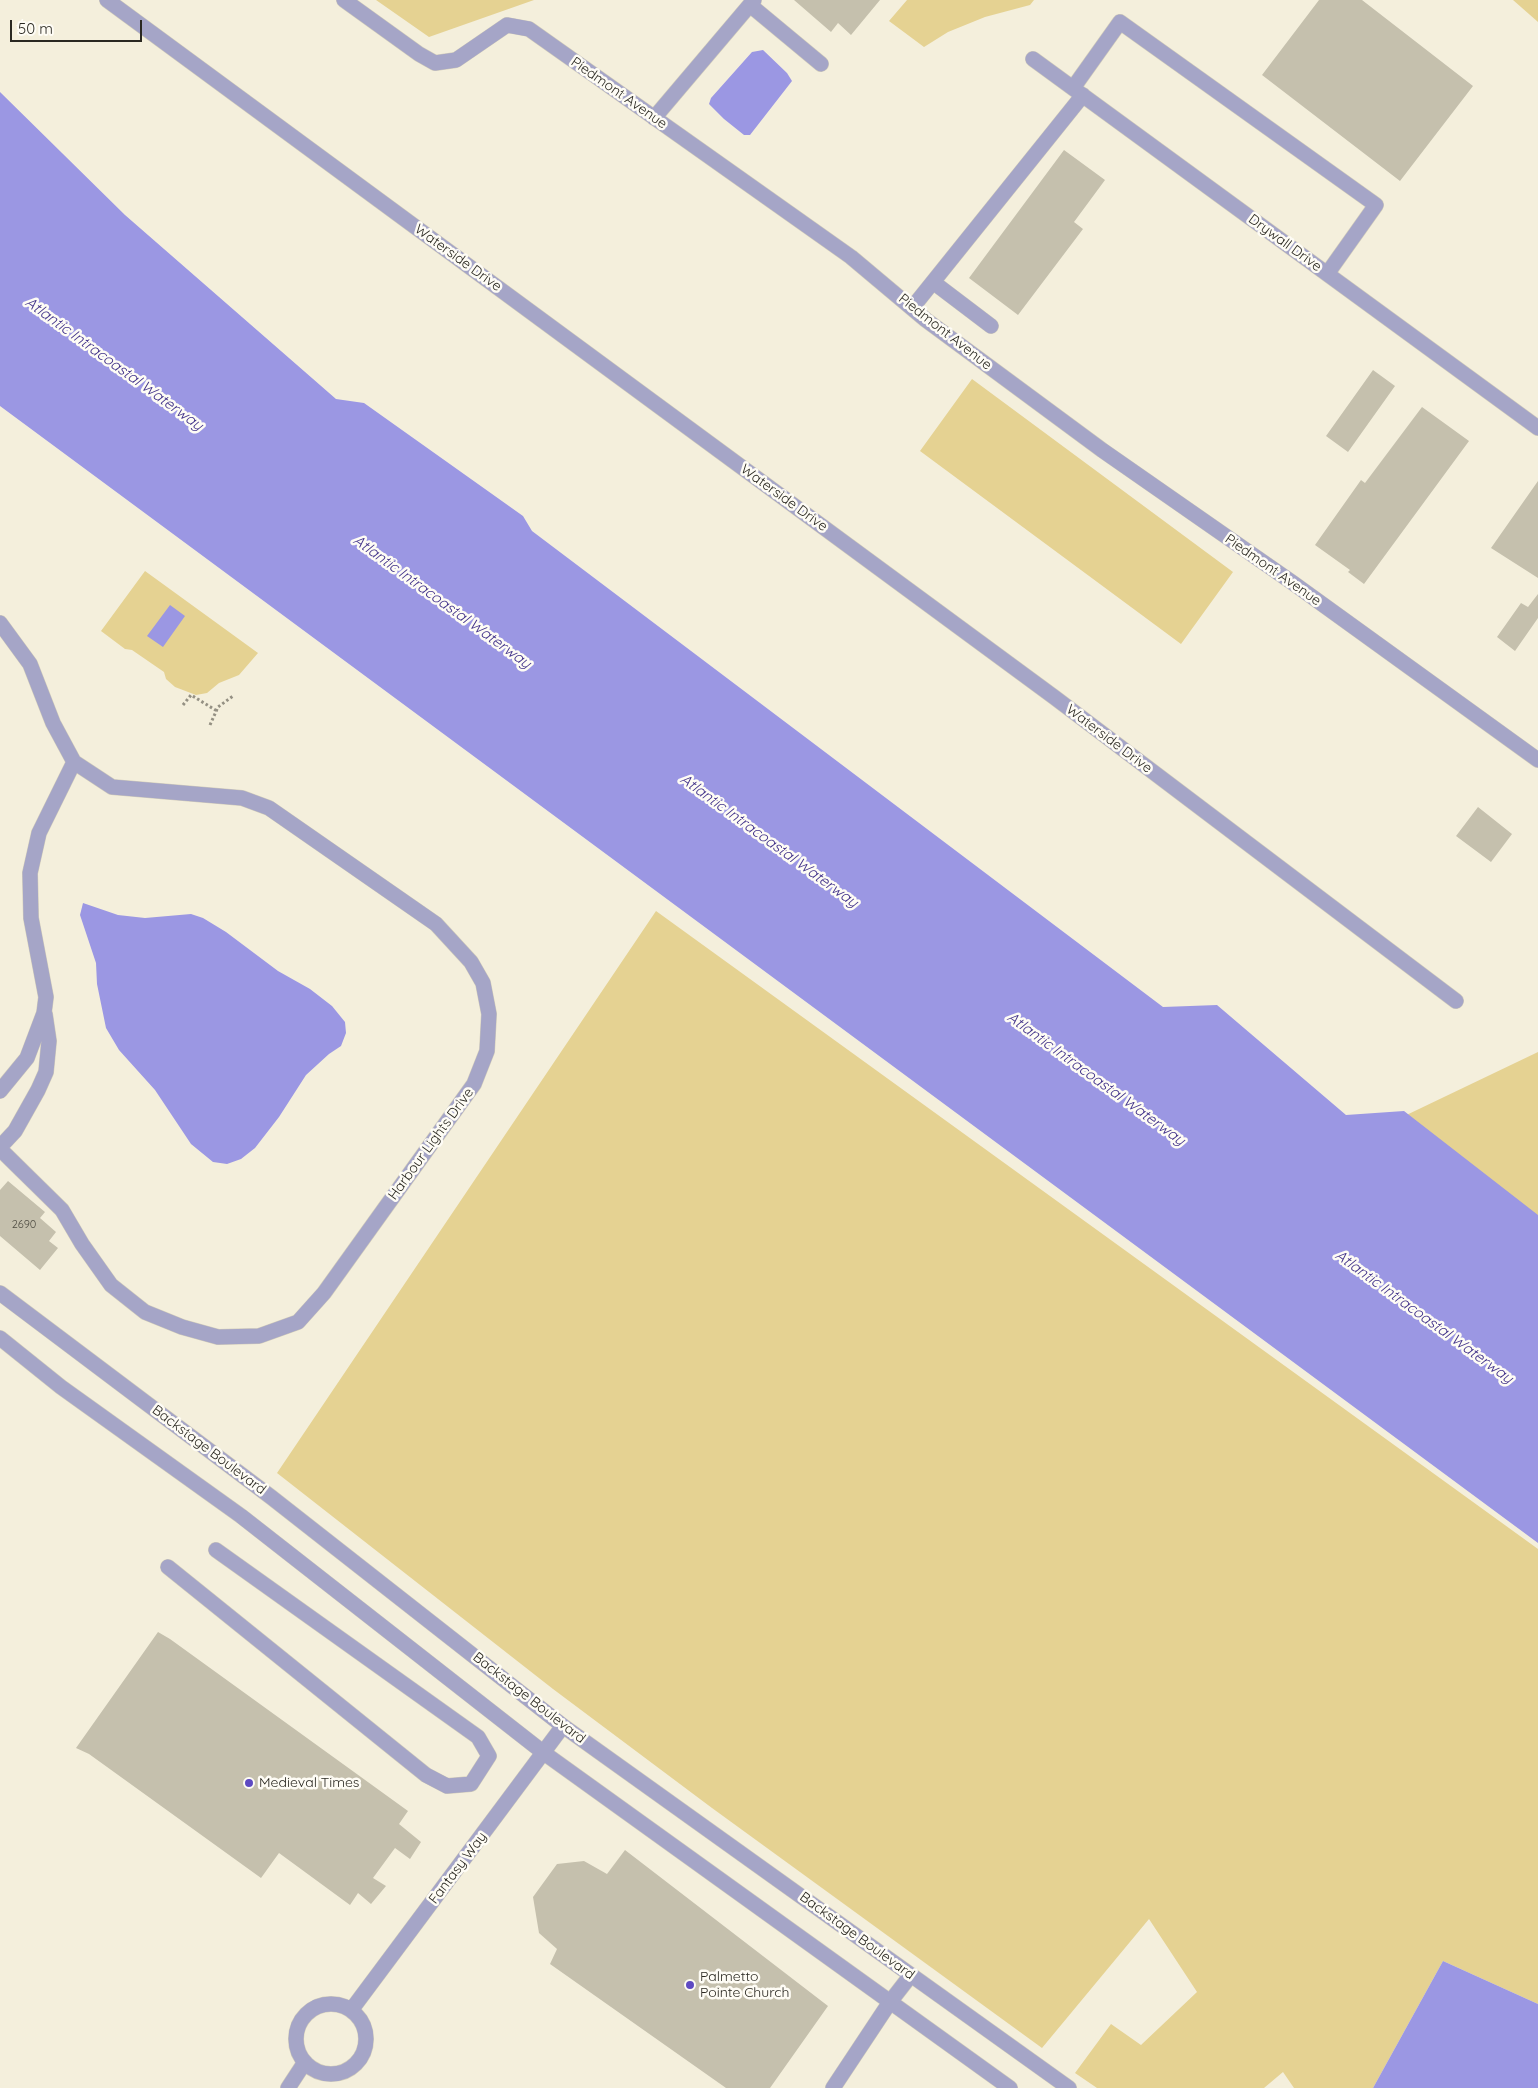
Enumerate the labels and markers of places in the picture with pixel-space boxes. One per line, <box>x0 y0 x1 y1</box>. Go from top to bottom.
place label: Medieval Times <box>259 1775 359 1791</box>
marker: Medieval Times <box>243 1777 255 1789</box>
place label: Palmetto Pointe Church <box>700 1969 790 2001</box>
marker: Palmetto Pointe Church <box>684 1979 696 1991</box>

